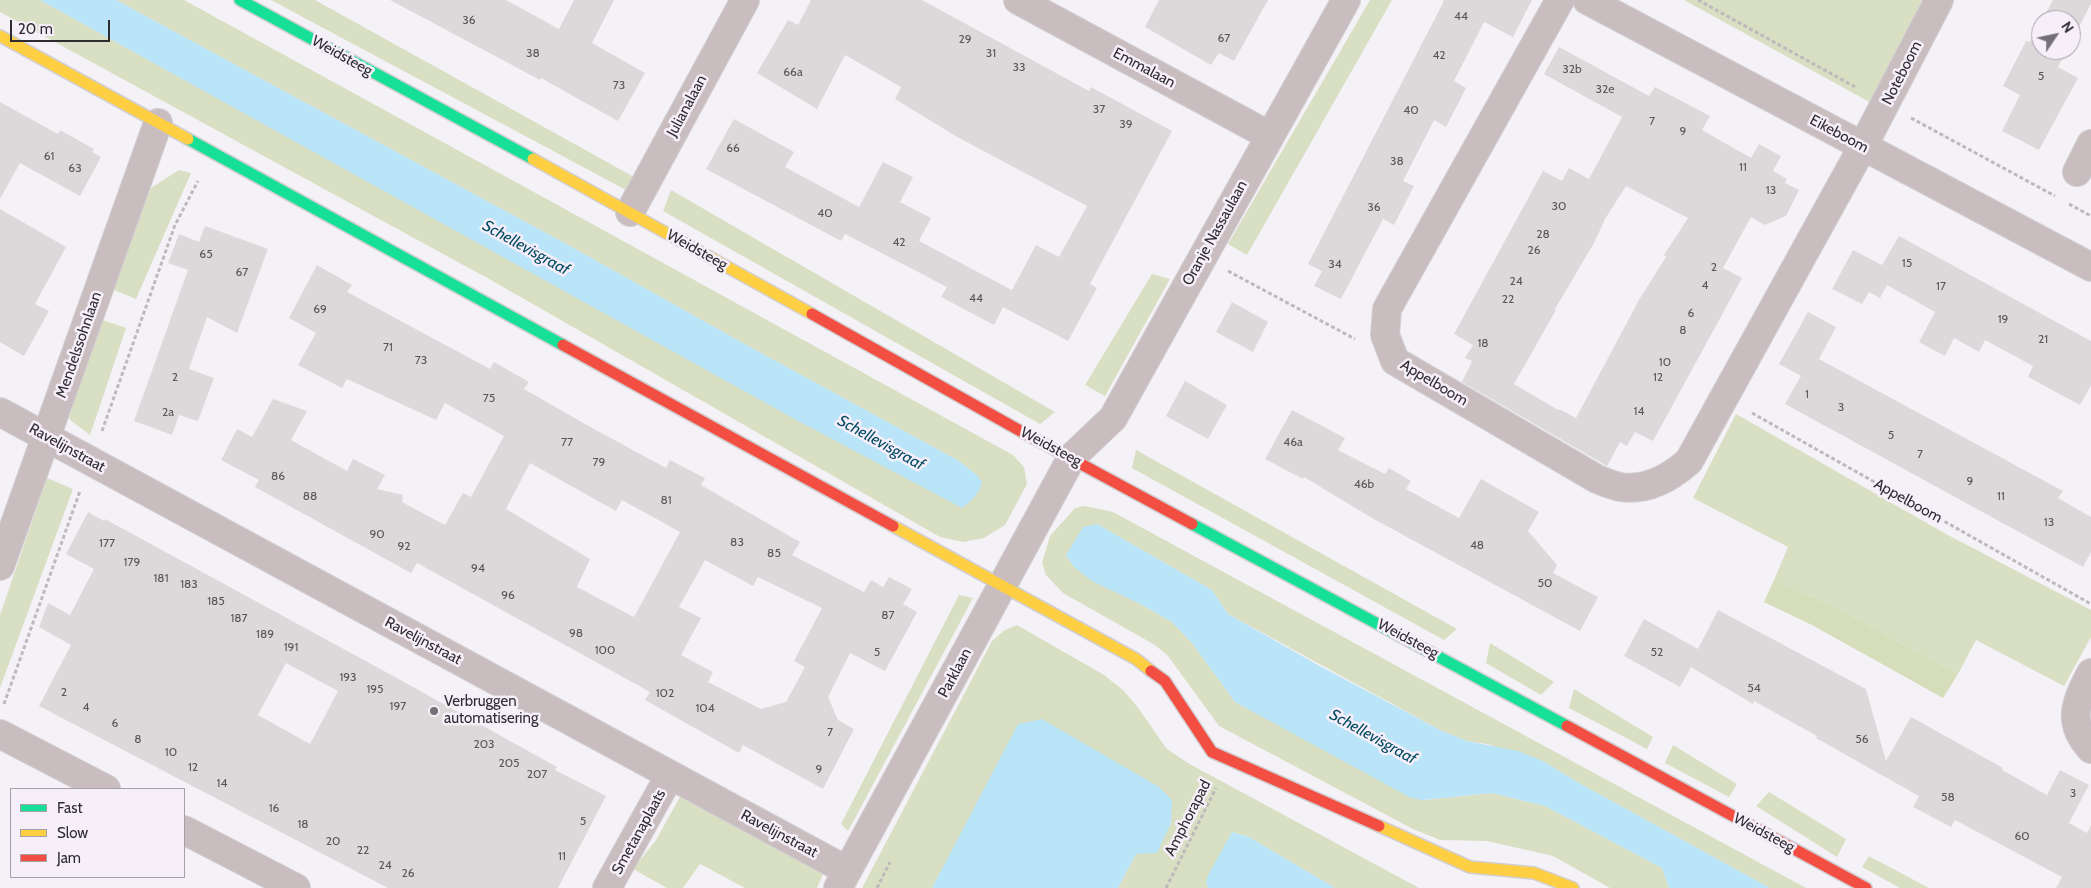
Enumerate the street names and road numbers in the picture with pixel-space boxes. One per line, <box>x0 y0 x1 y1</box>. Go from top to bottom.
street label: Weidsteeg <box>308 32 376 80</box>
street label: Noteboom <box>1878 38 1926 108</box>
street label: Emmalaan <box>1110 44 1178 92</box>
street label: Julianalaan <box>663 72 711 140</box>
street label: Eikeboom <box>1807 111 1871 157</box>
street label: Oranje Nassaulaan <box>1179 177 1251 289</box>
street label: Weidsteeg <box>663 226 731 274</box>
street label: Mendelssohnlaan <box>52 290 106 400</box>
street label: Appelboom <box>1397 356 1471 410</box>
street label: Ravelijnstraat <box>26 420 108 476</box>
street label: Weidsteeg <box>1017 423 1085 471</box>
street label: Appelboom <box>1871 475 1945 527</box>
street label: Ravelijnstraat <box>382 613 464 669</box>
street label: Weidsteeg <box>1374 615 1442 663</box>
street label: Parklaan <box>935 645 975 701</box>
street label: Amphorapad <box>1161 777 1215 859</box>
street label: Smetanaplaats <box>608 786 670 878</box>
street label: Ravelijnstraat <box>738 806 820 862</box>
street label: Weidsteeg <box>1730 809 1798 857</box>

